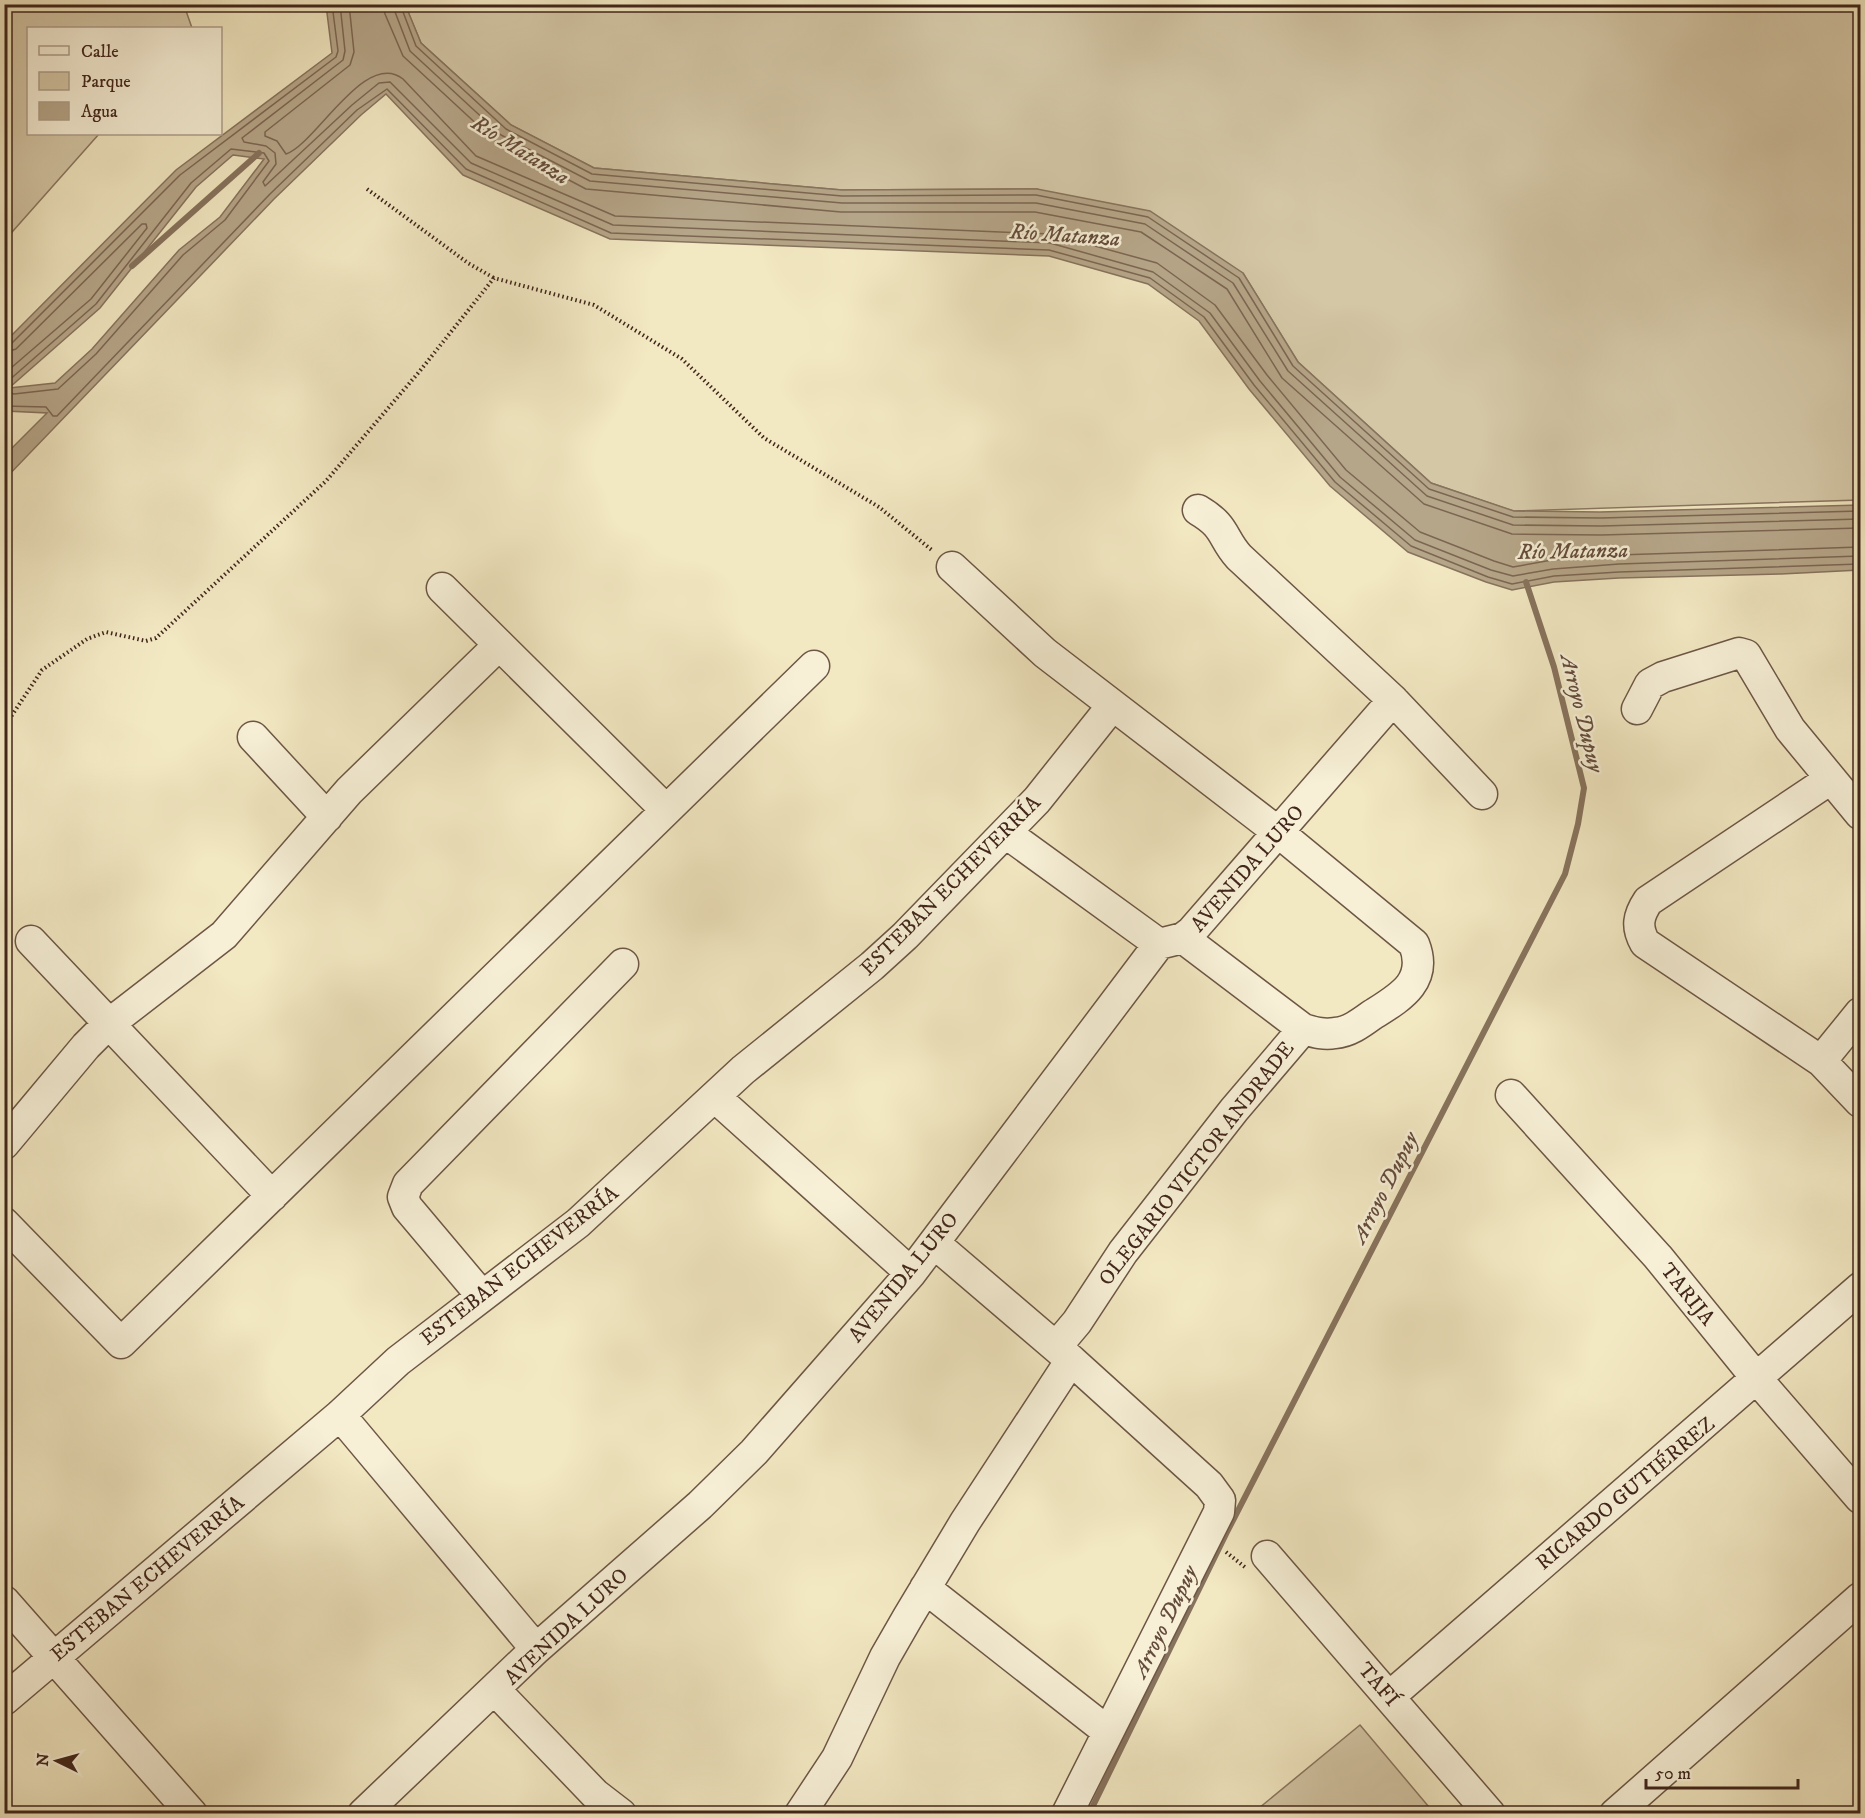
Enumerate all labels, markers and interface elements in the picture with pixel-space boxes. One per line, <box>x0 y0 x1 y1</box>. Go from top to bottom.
legend <box>27 27 222 135</box>
text: Calle <box>81 41 119 63</box>
text: Parque <box>81 71 131 93</box>
text: Agua <box>81 101 118 123</box>
water label: Río Matanza <box>465 109 574 191</box>
water label: Río Matanza <box>1008 218 1121 253</box>
water label: Río Matanza <box>1517 537 1628 566</box>
water label: Arroyo Dupuy <box>1553 649 1610 776</box>
street label: ESTEBAN ECHEVERRÍA <box>854 788 1047 981</box>
street label: AVENIDA LURO <box>1185 800 1310 938</box>
street label: OLEGARIO VICTOR ANDRADE <box>1093 1036 1300 1291</box>
water label: Arroyo Dupuy <box>1345 1127 1425 1250</box>
street label: ESTEBAN ECHEVERRÍA <box>414 1178 624 1351</box>
street label: AVENIDA LURO <box>843 1207 964 1348</box>
street label: TARIJA <box>1654 1258 1721 1332</box>
street label: RICARDO GUTIÉRREZ <box>1530 1411 1720 1576</box>
street label: ESTEBAN ECHEVERRÍA <box>44 1488 250 1667</box>
water label: Arroyo Dupuy <box>1125 1560 1205 1684</box>
street label: AVENIDA LURO <box>499 1563 634 1691</box>
street label: TAFÍ <box>1352 1656 1407 1713</box>
north arrow <box>27 1731 87 1791</box>
text: N <box>33 1752 54 1767</box>
scale bar <box>1646 1752 1798 1790</box>
text: 50 m <box>1655 1763 1691 1785</box>

